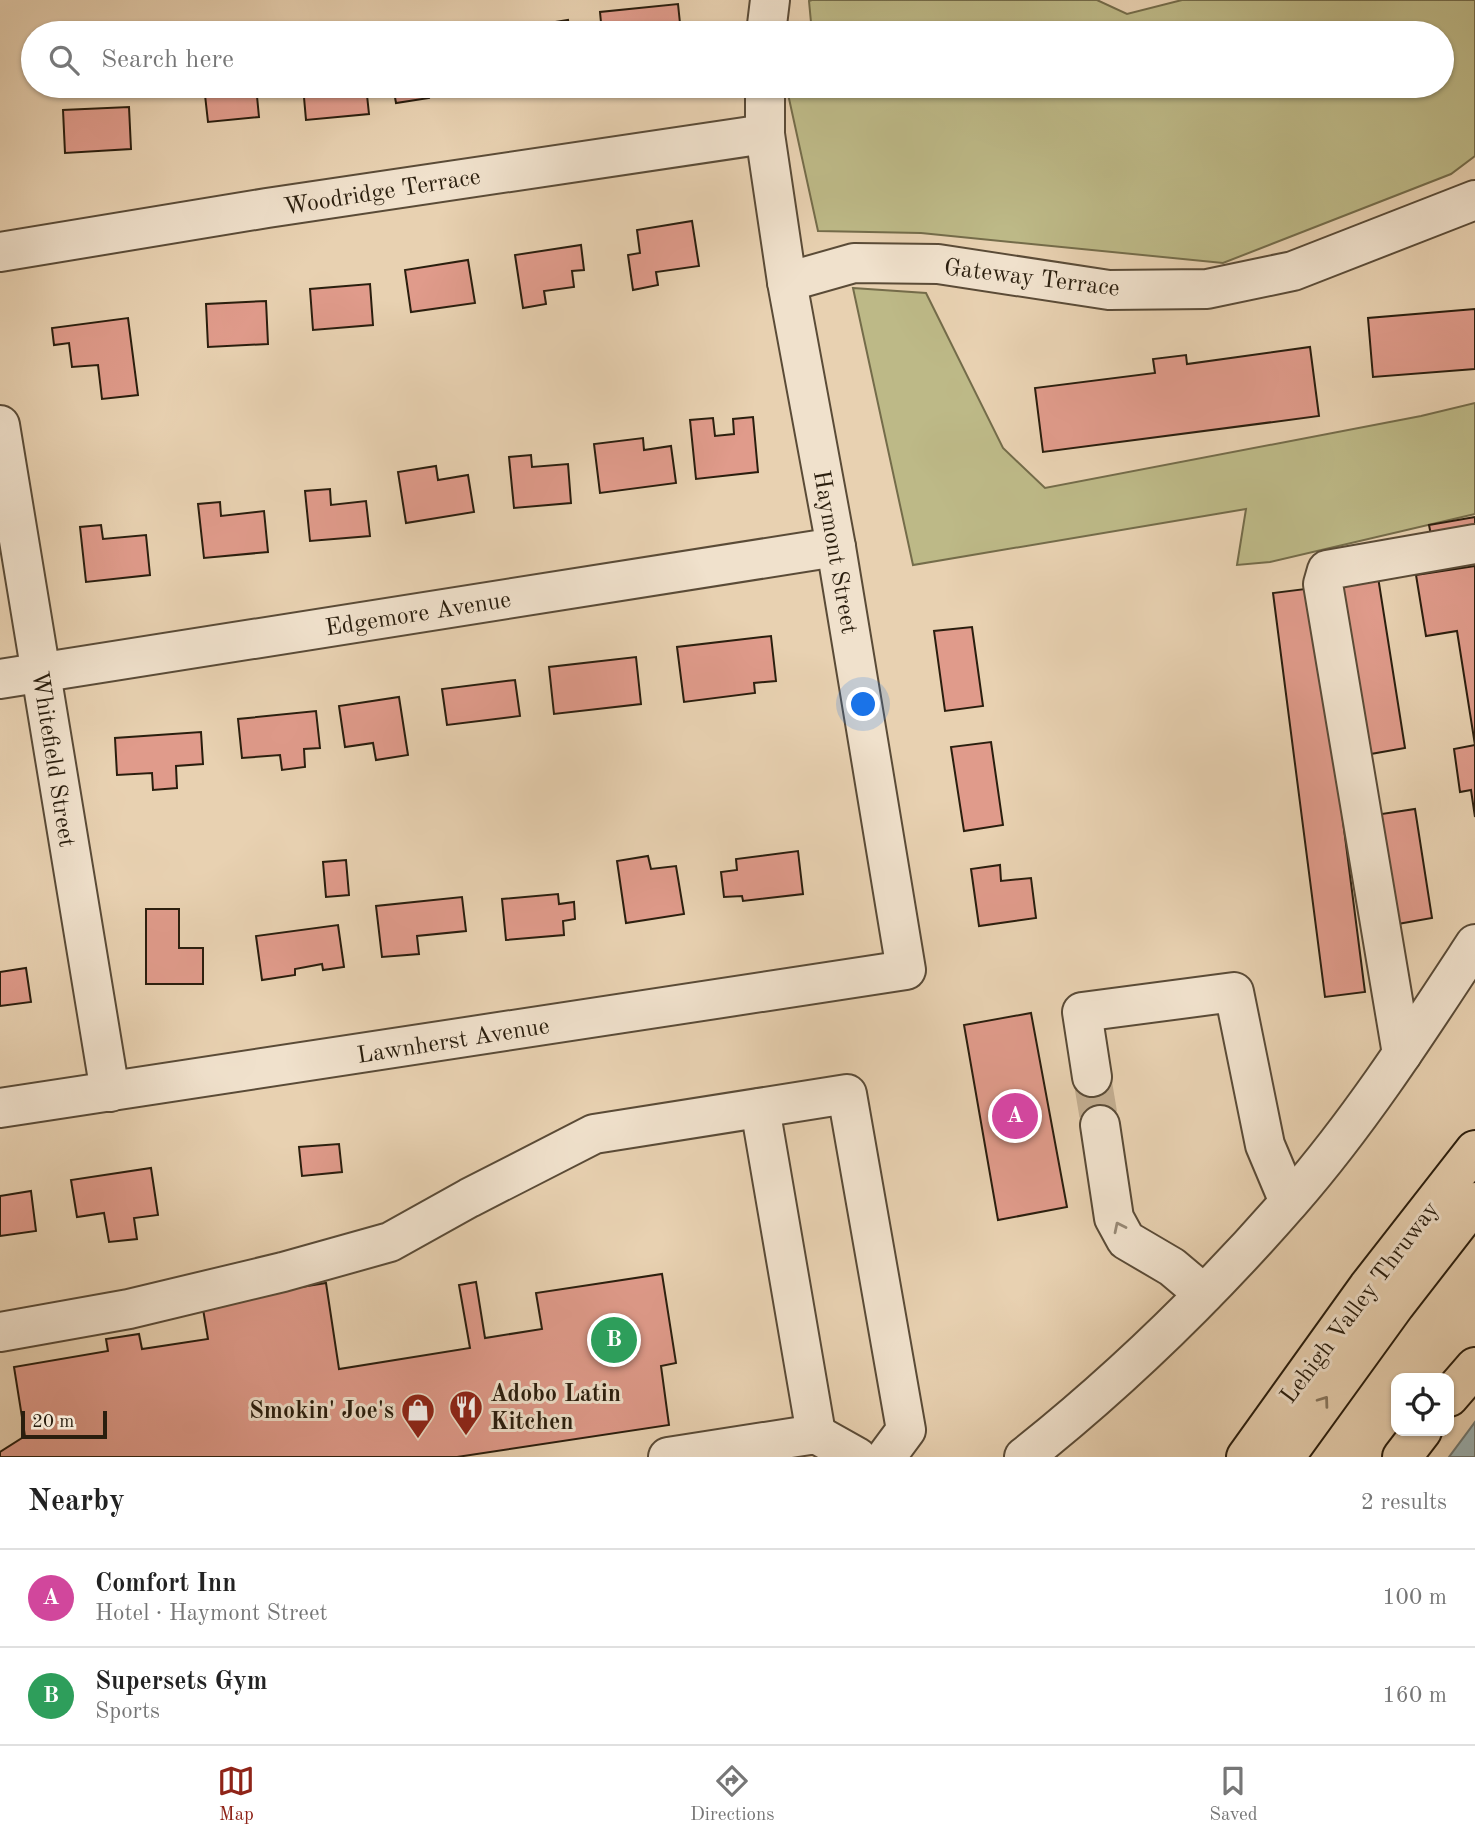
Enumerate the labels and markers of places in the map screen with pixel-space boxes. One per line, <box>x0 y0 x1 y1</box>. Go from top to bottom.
pin: A <box>992 1090 1038 1142</box>
pin: B <box>591 1314 637 1366</box>
place label: Adobo Latin Kitchen <box>490 1383 621 1435</box>
restaurant icon: Adobo Latin Kitchen <box>447 1388 485 1437</box>
shop icon: Smokin' Joe's <box>399 1391 437 1440</box>
place label: Smokin' Joe's <box>249 1400 394 1424</box>

